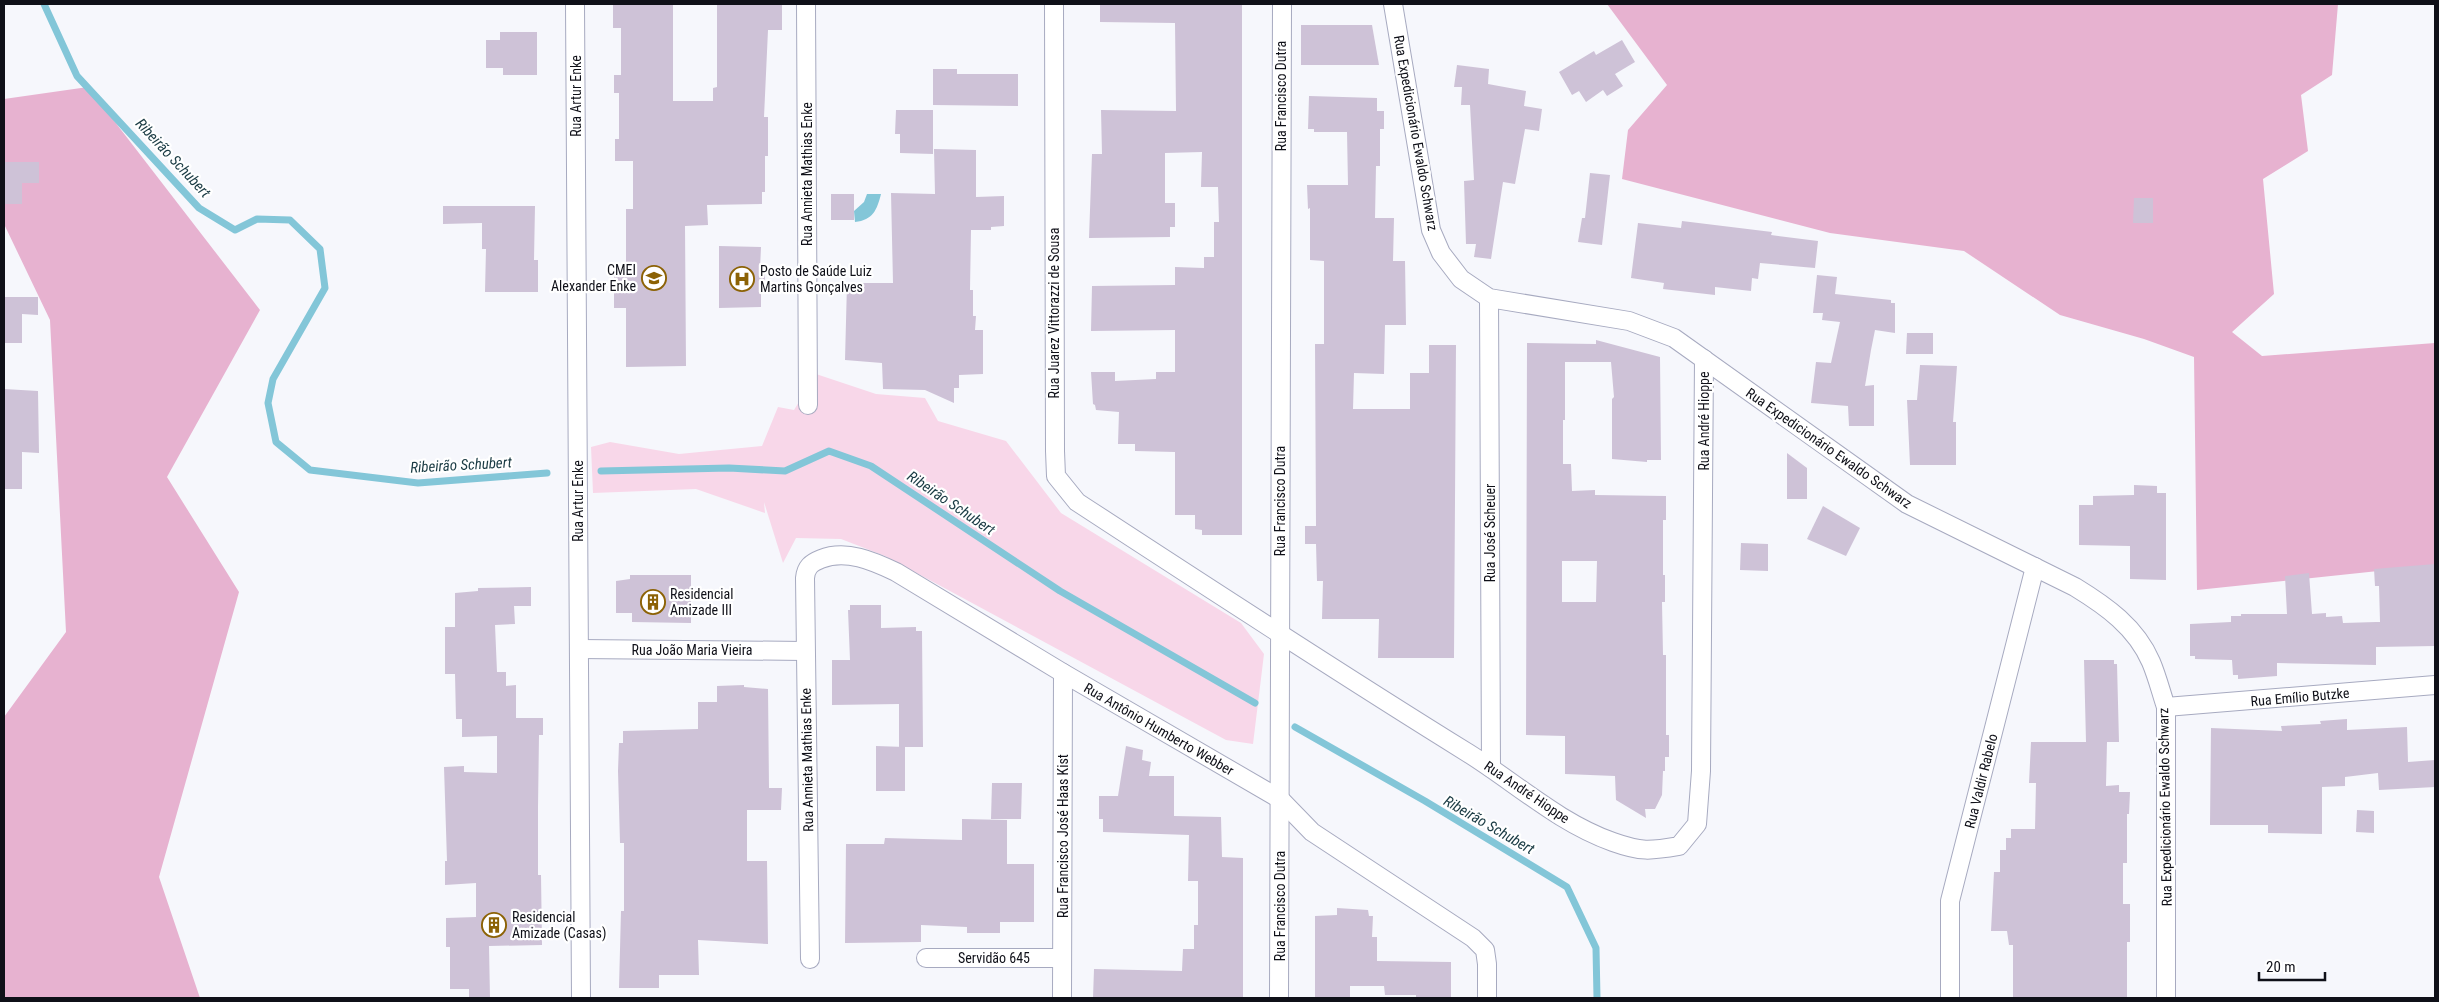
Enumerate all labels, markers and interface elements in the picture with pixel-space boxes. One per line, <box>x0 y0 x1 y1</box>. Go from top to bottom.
street label: Rua Expedicionário Ewaldo Schwarz <box>1391 34 1441 232</box>
street label: Rua Francisco Dutra <box>1273 41 1289 151</box>
street label: Rua Artur Enke <box>568 55 584 137</box>
street label: Rua Annieta Mathias Enke <box>799 102 815 246</box>
water label: Ribeirão Schubert <box>132 115 215 202</box>
street label: Rua Juarez Vittorazzi de Sousa <box>1046 228 1062 398</box>
place label: CMEI Alexander Enke <box>551 262 636 294</box>
place label: Posto de Saúde Luiz Martins Gonçalves <box>760 263 872 295</box>
school or university icon: CMEI Alexander Enke <box>641 265 667 291</box>
hospital icon: Posto de Saúde Luiz Martins Gonçalves <box>729 266 755 292</box>
street label: Rua André Hioppe <box>1696 371 1712 471</box>
street label: Rua Expedicionário Ewaldo Schwarz <box>1743 385 1915 511</box>
street label: Rua Francisco Dutra <box>1272 446 1288 556</box>
water label: Ribeirão Schubert <box>410 453 513 477</box>
street label: Rua Artur Enke <box>570 460 586 542</box>
water label: Ribeirão Schubert <box>904 467 999 539</box>
street label: Rua José Scheuer <box>1482 484 1498 582</box>
place label: Residencial Amizade III <box>670 586 733 618</box>
building icon: Residencial Amizade III <box>640 589 666 615</box>
street label: Rua João Maria Vieira <box>631 642 753 658</box>
street label: Rua Antônio Humberto Webber <box>1081 680 1237 778</box>
street label: Rua Emílio Butzke <box>2250 685 2350 709</box>
street label: Rua Annieta Mathias Enke <box>798 688 816 832</box>
street label: Rua Expedicionário Ewaldo Schwarz <box>2155 708 2175 906</box>
street label: Rua Valdir Rabelo <box>1961 732 2001 830</box>
street label: Rua Francisco José Haas Kist <box>1055 754 1071 918</box>
street label: Rua André Hioppe <box>1481 758 1573 827</box>
water label: Ribeirão Schubert <box>1440 792 1538 859</box>
street label: Rua Francisco Dutra <box>1272 851 1288 961</box>
place label: Residencial Amizade (Casas) <box>512 909 606 942</box>
building icon: Residencial Amizade (Casas) <box>481 912 507 938</box>
street label: Servidão 645 <box>958 950 1030 966</box>
scale bar <box>2259 950 2325 982</box>
text: 20 m <box>2266 958 2296 976</box>

